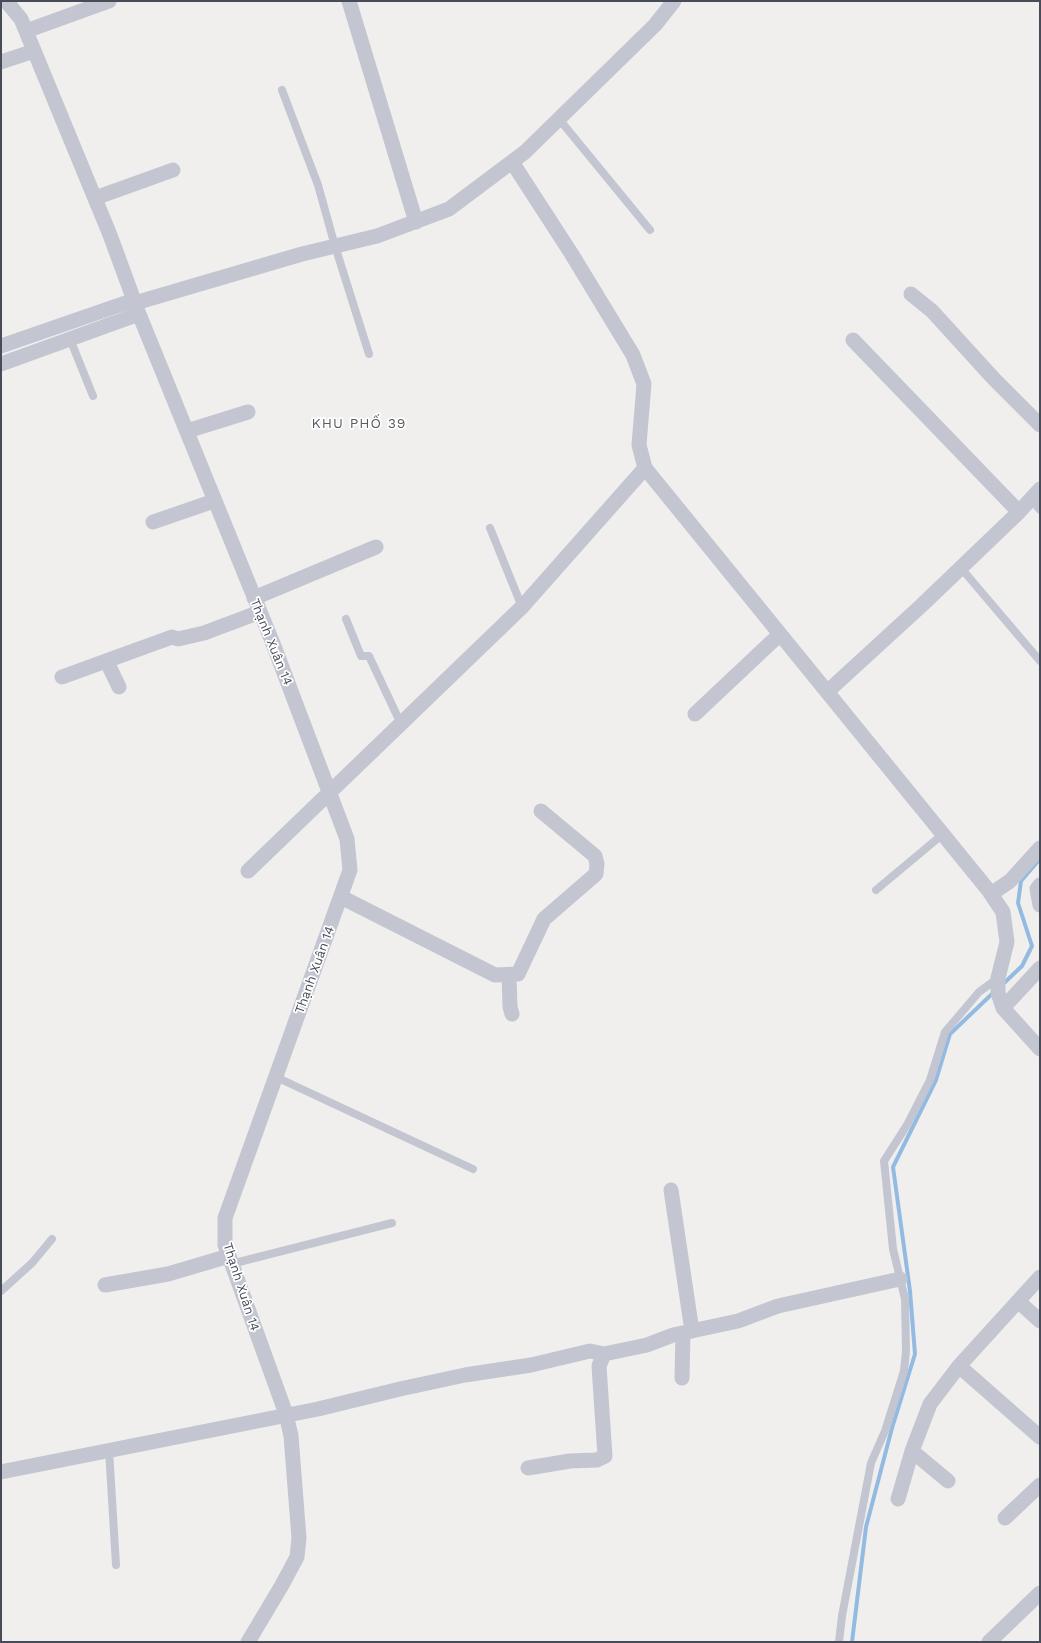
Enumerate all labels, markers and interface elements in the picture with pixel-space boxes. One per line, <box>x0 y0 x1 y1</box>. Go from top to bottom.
district label: KHU PHỐ 39 <box>311 416 407 432</box>
street label: Thạnh Xuân 14 <box>247 596 295 688</box>
street label: Thạnh Xuân 14 <box>292 924 338 1016</box>
street label: Thạnh Xuân 14 <box>219 1241 263 1333</box>

